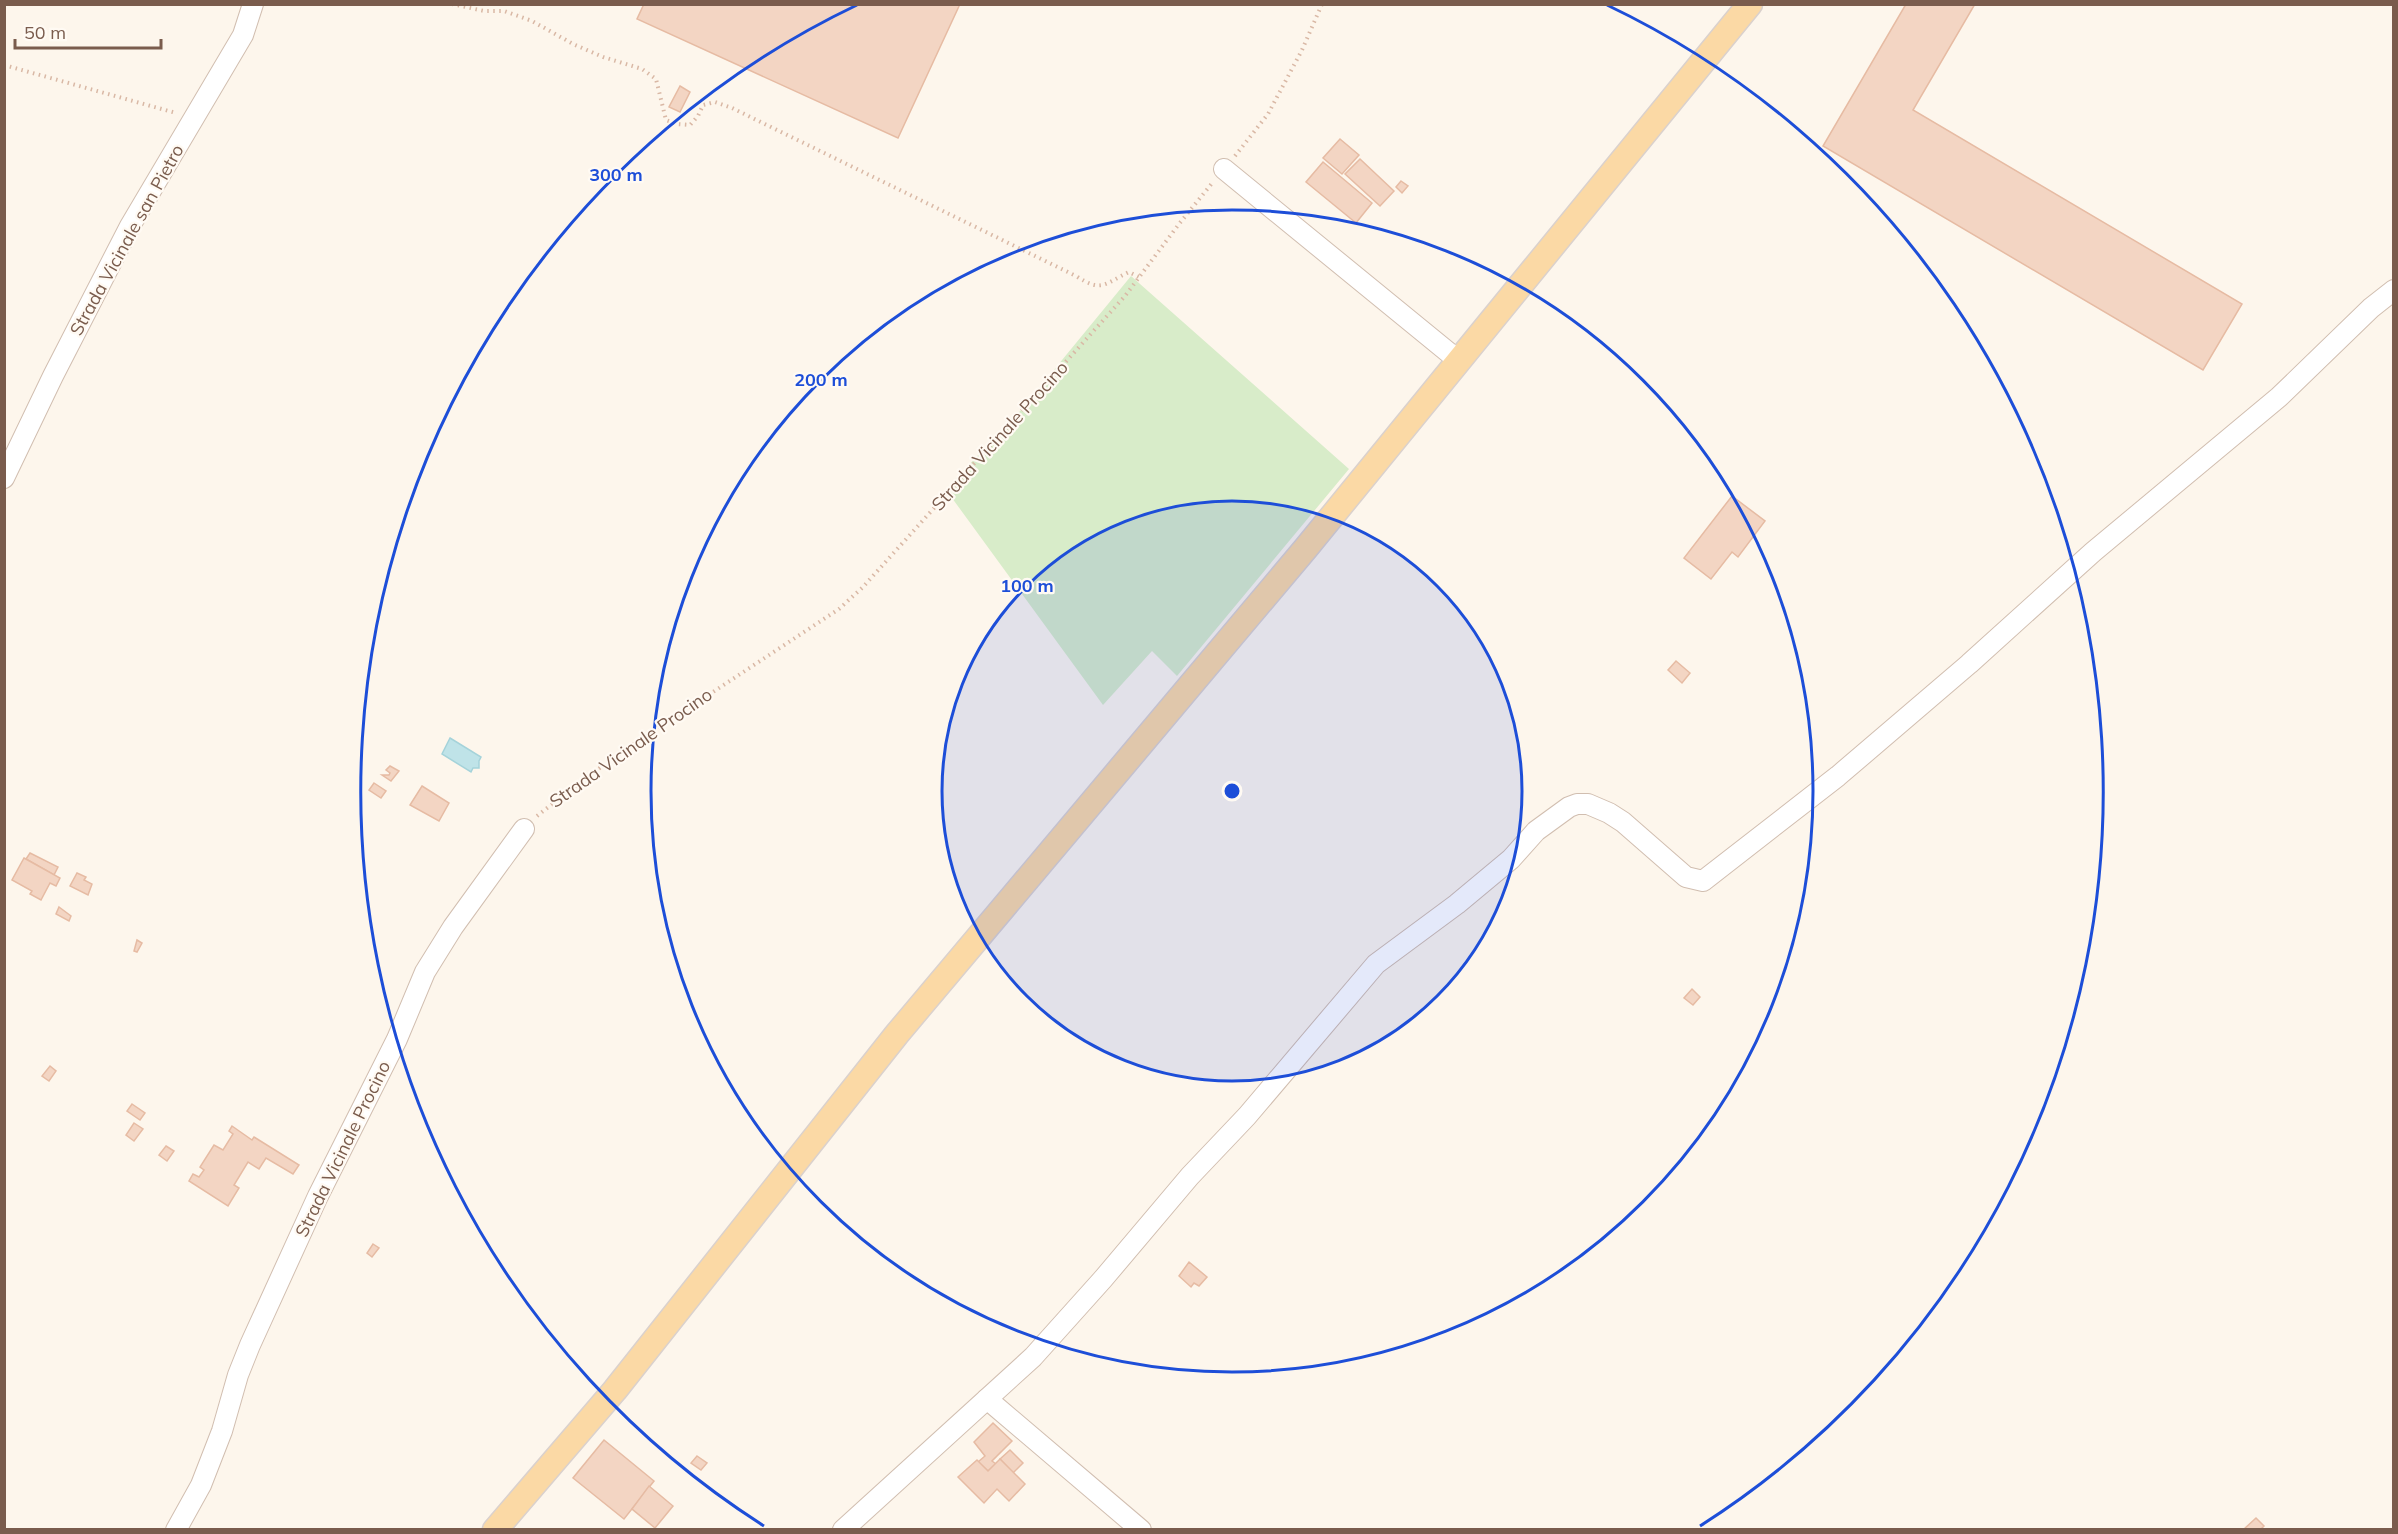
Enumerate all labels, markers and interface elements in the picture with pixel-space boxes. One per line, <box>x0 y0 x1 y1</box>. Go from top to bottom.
scale bar <box>15 12 160 50</box>
text: 50 m <box>24 21 66 44</box>
street label: Strada Vicinale san Pietro <box>64 140 189 339</box>
text: 300 m <box>589 163 643 186</box>
street label: Strada Vicinale Procino <box>926 356 1073 515</box>
text: 200 m <box>794 368 848 391</box>
text: 100 m <box>1000 574 1054 597</box>
street label: Strada Vicinale Procino <box>545 683 717 812</box>
centre of rings <box>1222 781 1242 801</box>
street label: Strada Vicinale Procino <box>290 1057 395 1241</box>

